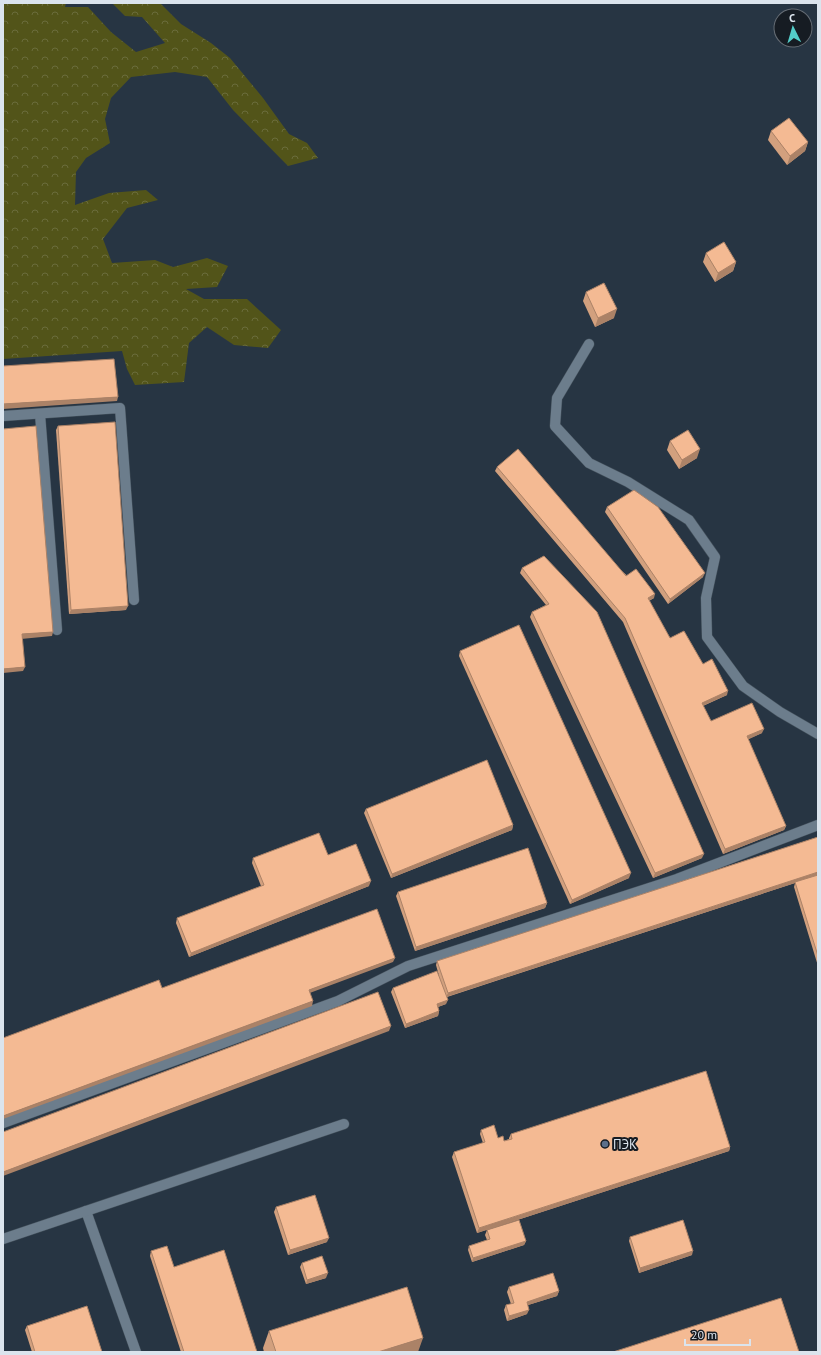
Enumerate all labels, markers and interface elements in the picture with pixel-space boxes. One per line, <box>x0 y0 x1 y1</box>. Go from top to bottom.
north arrow <box>773 8 813 48</box>
text: С <box>788 11 796 25</box>
place label: ПЭК <box>613 1136 637 1153</box>
marker: ПЭК <box>600 1139 610 1149</box>
scale bar <box>685 1321 750 1347</box>
text: 20 m <box>691 1327 717 1342</box>

